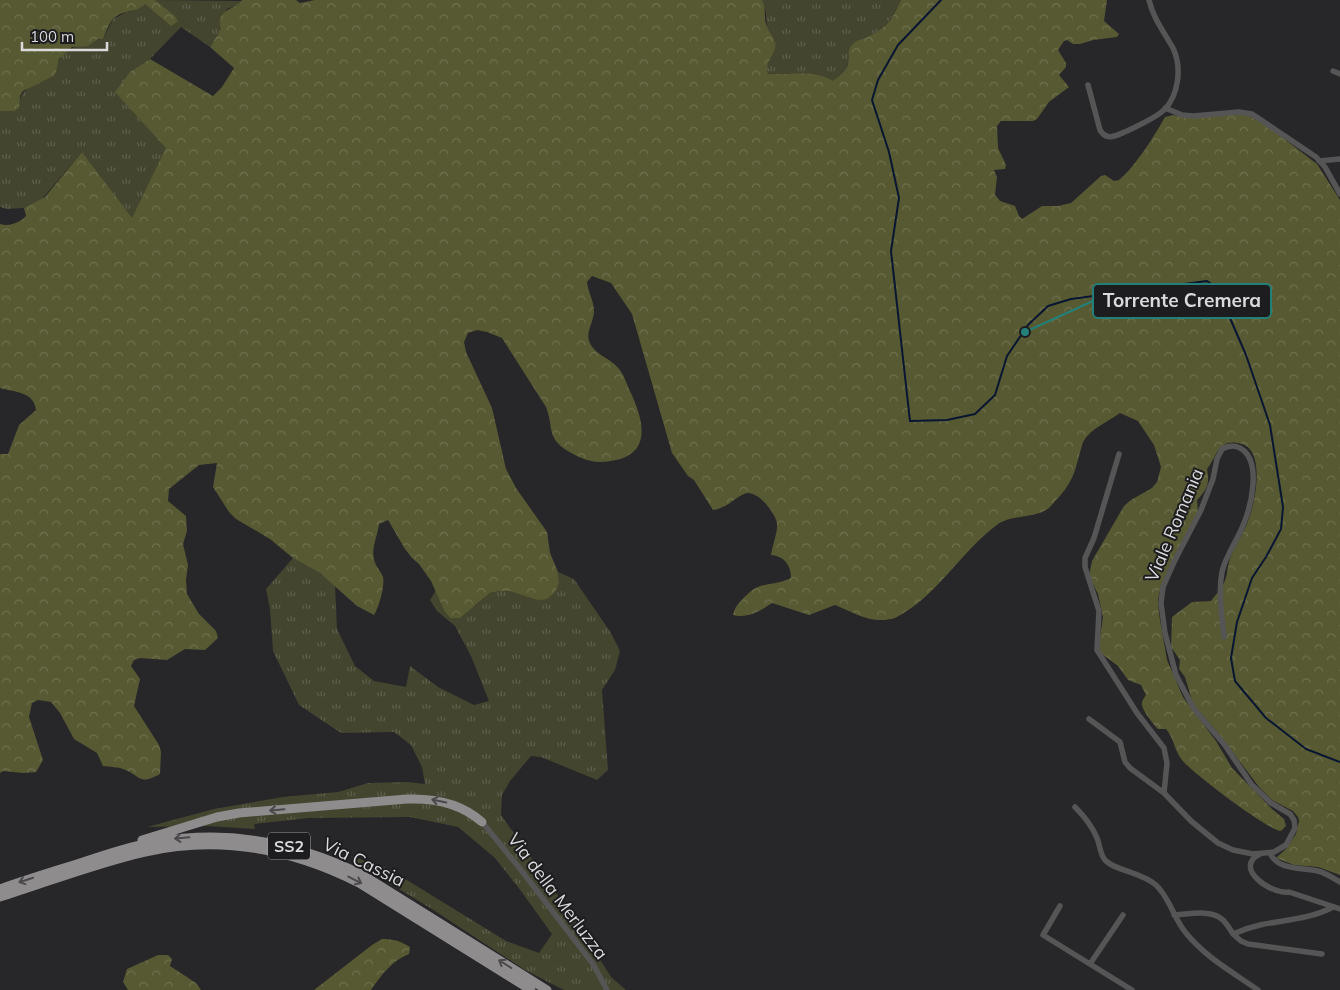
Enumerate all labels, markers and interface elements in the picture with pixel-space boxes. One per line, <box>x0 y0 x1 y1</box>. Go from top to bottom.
scale bar <box>22 20 108 52</box>
text: 100 m <box>30 27 74 46</box>
callout: Torrente Cremera <box>1093 284 1271 318</box>
text: Torrente Cremera <box>1103 288 1261 312</box>
street label: Viale Romania <box>1140 465 1208 585</box>
one-way arrow <box>431 796 447 806</box>
one-way arrow <box>269 805 285 815</box>
street label: Via della Merluzza <box>503 828 613 964</box>
road number: SS2 <box>268 832 310 859</box>
street label: Via Cassia <box>319 832 409 892</box>
one-way arrow <box>174 834 190 843</box>
one-way arrow <box>347 875 362 885</box>
one-way arrow <box>18 876 34 886</box>
one-way arrow <box>499 959 513 969</box>

